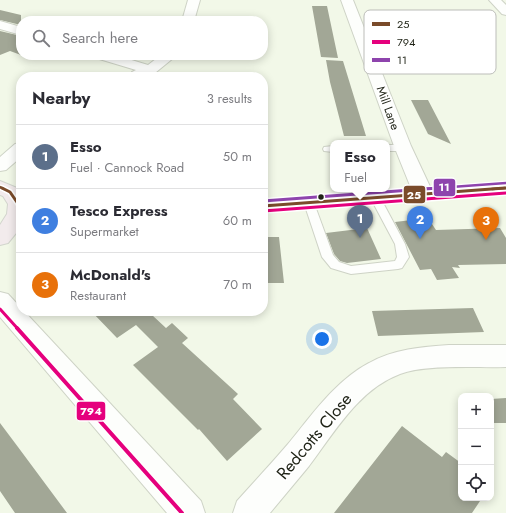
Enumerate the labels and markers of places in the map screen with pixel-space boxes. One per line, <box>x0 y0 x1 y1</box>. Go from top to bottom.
unlabelled marker <box>316 192 326 202</box>
pin: 1 <box>347 205 373 238</box>
pin: 2 <box>407 206 433 239</box>
pin: 3 <box>473 207 499 240</box>

